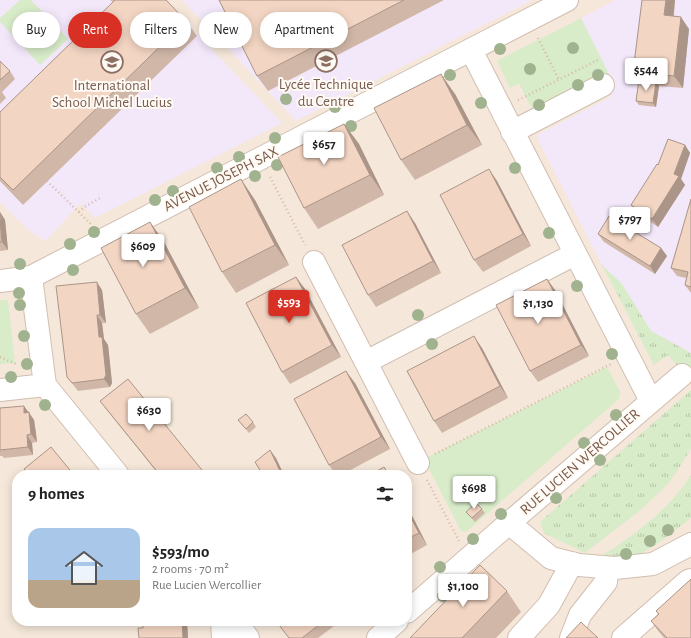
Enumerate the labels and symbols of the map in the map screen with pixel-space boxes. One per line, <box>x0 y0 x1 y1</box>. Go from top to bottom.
school or university icon: Lycée Technique du Centre <box>313 48 339 74</box>
school or university icon: International School Michel Lucius <box>99 49 125 75</box>
pin: $544 <box>622 58 670 92</box>
place label: Lycée Technique du Centre <box>279 77 373 109</box>
place label: International School Michel Lucius <box>52 78 172 110</box>
pin: $657 <box>300 132 348 166</box>
street label: AVENUE JOSEPH SAX <box>161 144 281 214</box>
pin: $797 <box>606 207 654 241</box>
pin: $609 <box>119 234 167 268</box>
pin: $593 <box>265 290 313 324</box>
pin: $1,130 <box>505 291 571 325</box>
pin: $630 <box>125 398 173 432</box>
street label: RUE LUCIEN WERCOLLIER <box>517 406 643 518</box>
pin: $698 <box>450 476 498 510</box>
pin: $1,100 <box>430 574 496 608</box>

